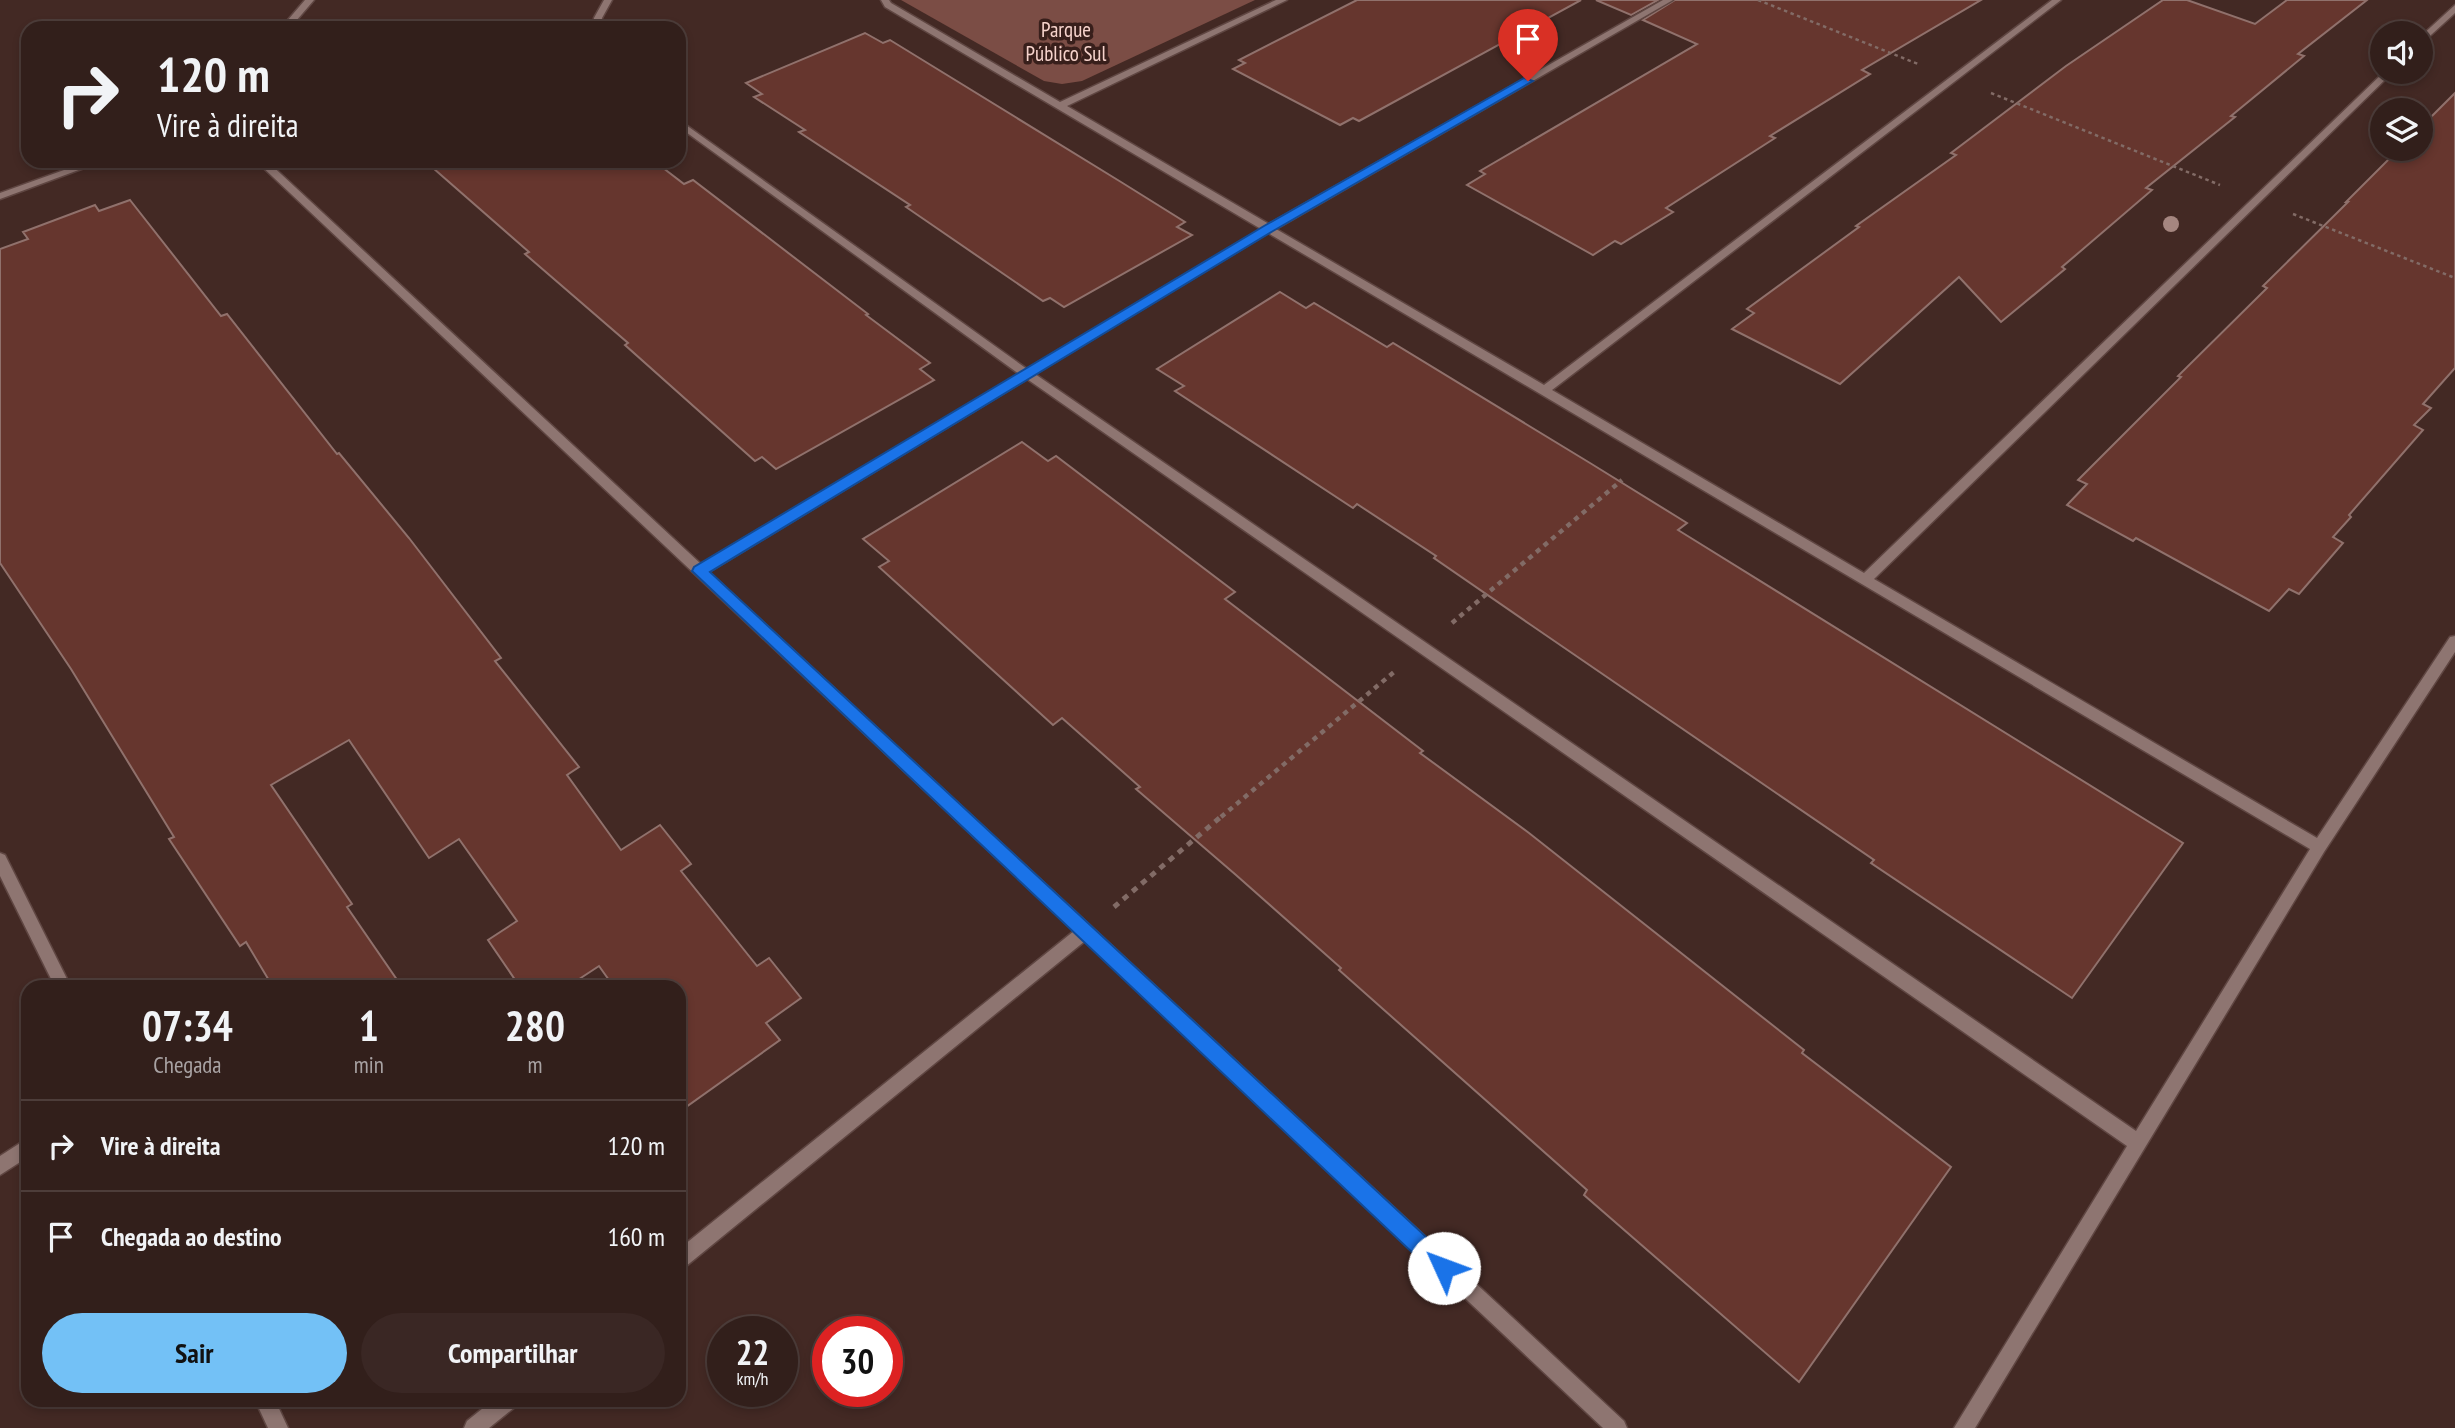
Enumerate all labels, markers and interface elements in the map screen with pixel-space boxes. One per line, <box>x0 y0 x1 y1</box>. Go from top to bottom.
pin <box>1498 9 1558 81</box>
park label: Parque Público Sul <box>1026 16 1106 67</box>
icon: arrive <box>1509 20 1547 58</box>
map controls <box>2370 21 2433 161</box>
button: sound <box>2370 21 2433 84</box>
text: 120 m <box>157 42 270 106</box>
icon: right <box>42 49 133 140</box>
button: layers <box>2370 98 2433 161</box>
text: Vire à direita <box>157 104 298 146</box>
text: 07:34 <box>142 998 233 1053</box>
text: 1 <box>359 998 379 1053</box>
text: 280 <box>505 998 565 1053</box>
text: Chegada <box>153 1050 222 1079</box>
text: min <box>354 1050 384 1079</box>
text: m <box>527 1050 542 1079</box>
icon: right <box>42 1127 80 1165</box>
text: Vire à direita <box>101 1129 220 1162</box>
text: 120 m <box>607 1129 665 1162</box>
icon: arrive <box>42 1218 80 1256</box>
text: Chegada ao destino <box>101 1220 282 1253</box>
text: 160 m <box>607 1220 665 1253</box>
position arrow <box>1407 1231 1481 1305</box>
button: Sair <box>42 1313 347 1393</box>
button: Compartilhar <box>361 1313 665 1393</box>
speed limit sign: 30 <box>812 1316 903 1407</box>
text: 22 <box>736 1329 769 1375</box>
text: km/h <box>737 1367 768 1390</box>

